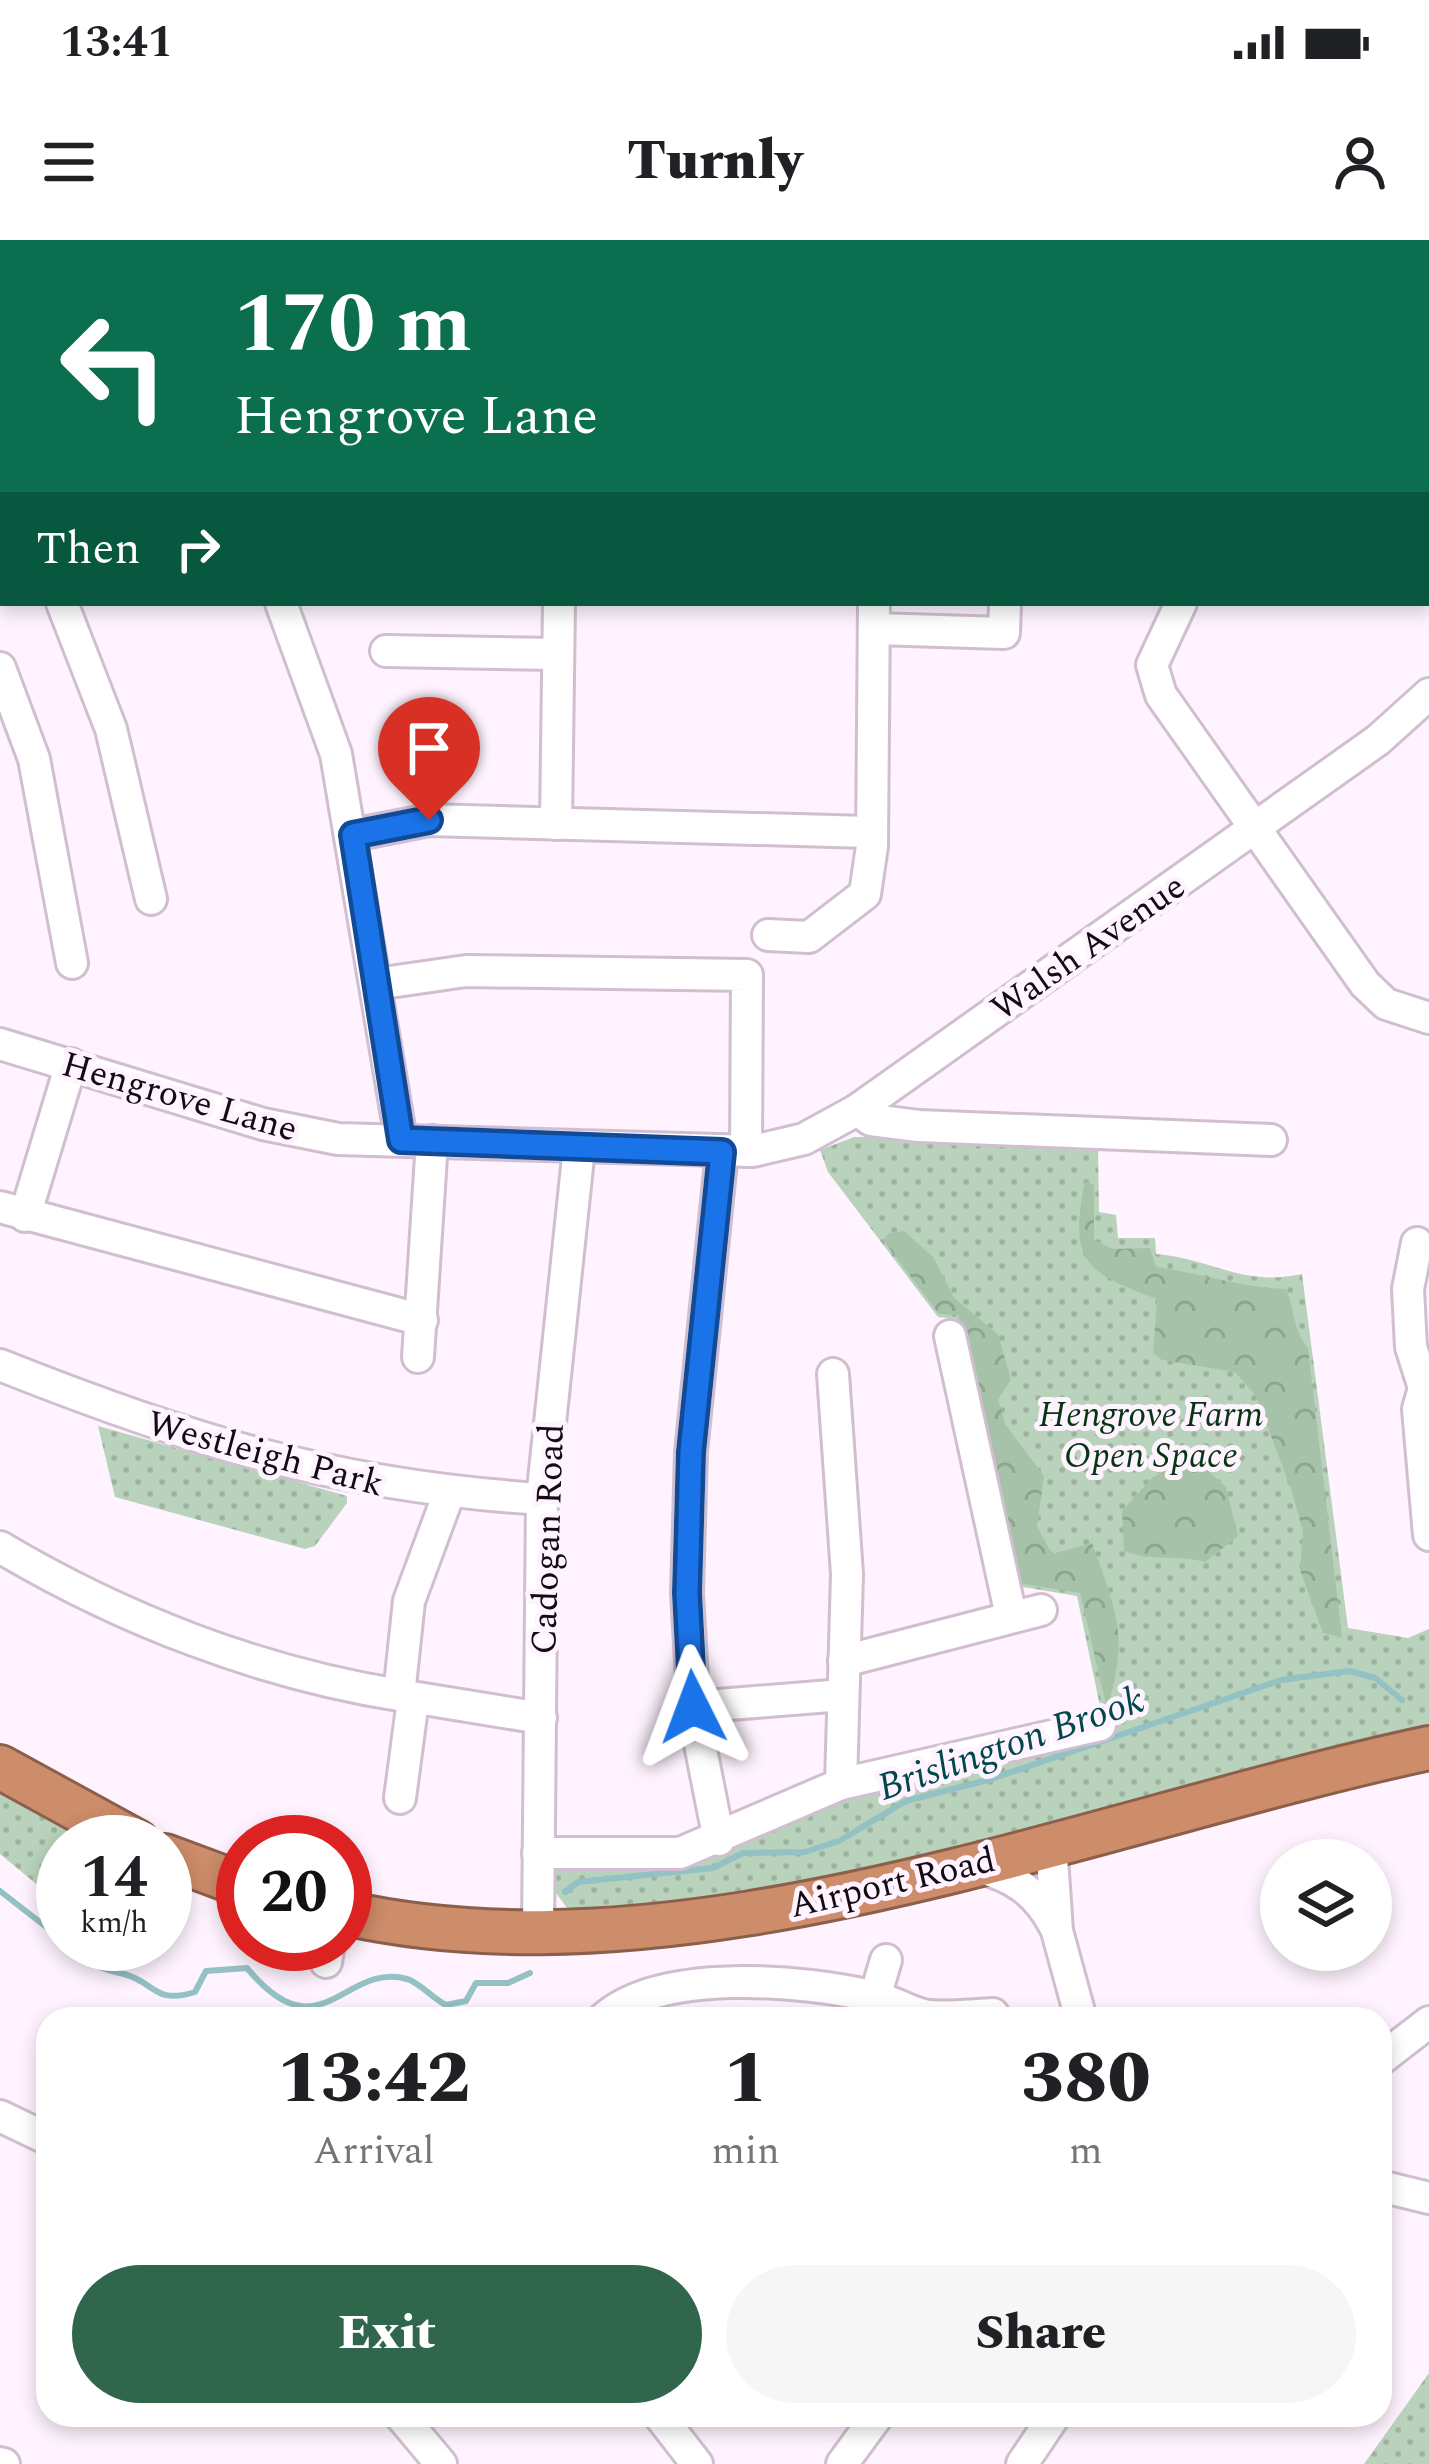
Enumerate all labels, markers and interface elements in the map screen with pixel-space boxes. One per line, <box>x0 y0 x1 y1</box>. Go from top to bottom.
text: 13:41 <box>60 8 173 77</box>
text: Turnly <box>627 121 802 203</box>
icon: menu <box>36 129 102 195</box>
icon: person <box>1327 129 1393 195</box>
text: 170 m <box>234 261 472 389</box>
icon: left <box>36 288 192 444</box>
text: Hengrove Lane <box>234 376 598 458</box>
text: Then <box>36 515 141 584</box>
icon: right <box>165 516 231 582</box>
pin <box>378 697 480 820</box>
icon: arrive <box>396 715 462 781</box>
street label: Walsh Avenue <box>980 860 1197 1036</box>
street label: Hengrove Lane <box>55 1038 304 1157</box>
park label: Hengrove Farm Open Space <box>1039 1388 1263 1484</box>
street label: Westleigh Park <box>141 1396 390 1512</box>
street label: Cadogan Road <box>517 1423 580 1656</box>
position arrow <box>630 1644 756 1770</box>
water label: Brislington Brook <box>870 1671 1152 1818</box>
speed limit sign: 20 <box>216 1815 372 1971</box>
text: 14 <box>80 1832 148 1924</box>
street label: Airport Road <box>784 1833 1001 1934</box>
map controls <box>1260 1839 1392 1971</box>
button: layers <box>1260 1839 1392 1971</box>
text: km/h <box>80 1900 148 1946</box>
text: 13:42 <box>277 2025 470 2134</box>
text: 1 <box>724 2025 767 2134</box>
text: 380 <box>1021 2025 1151 2134</box>
text: Arrival <box>313 2122 435 2181</box>
text: min <box>712 2122 780 2181</box>
text: m <box>1069 2122 1103 2181</box>
button: Exit <box>72 2265 702 2403</box>
button: Share <box>726 2265 1356 2403</box>

